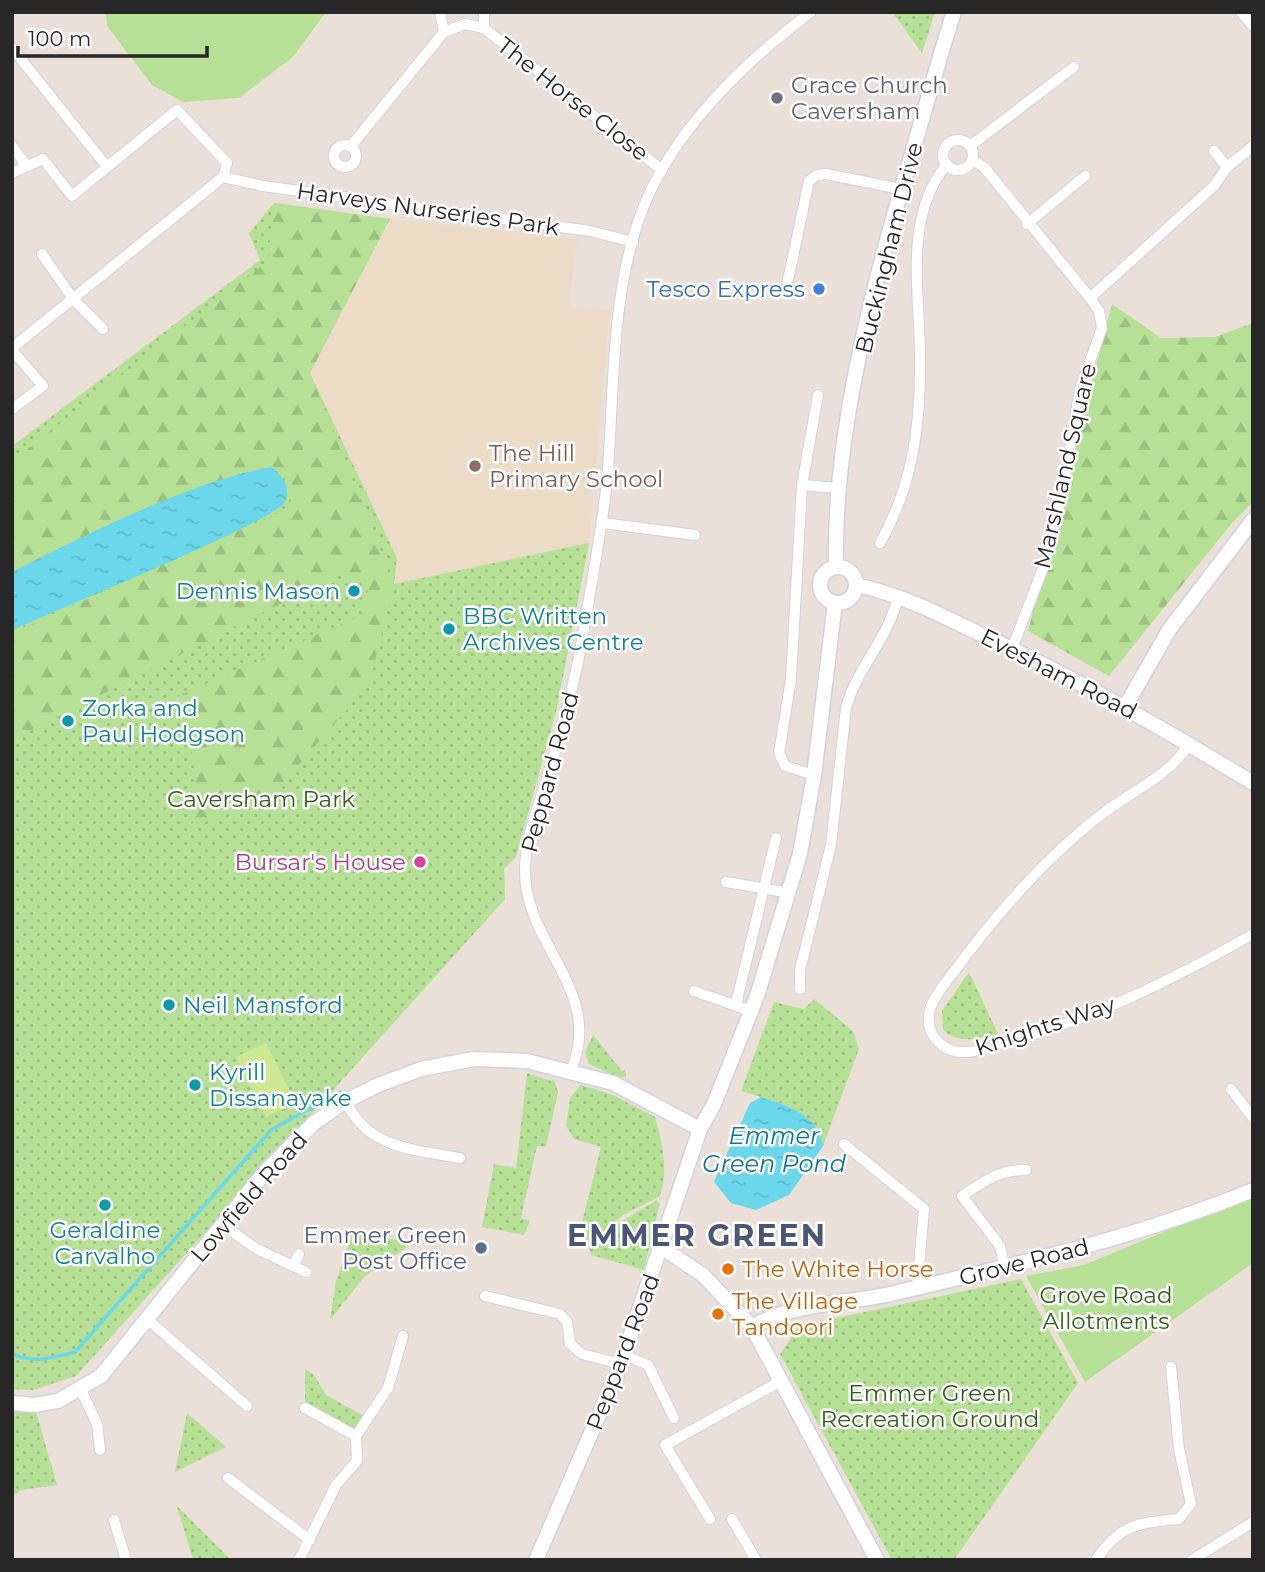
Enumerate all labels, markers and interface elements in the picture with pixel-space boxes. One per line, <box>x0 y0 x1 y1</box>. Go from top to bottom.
scale bar <box>18 14 206 58</box>
text: 100 m <box>28 26 91 51</box>
street label: The Horse Close <box>492 31 654 167</box>
place label: Grace Church Caversham <box>791 71 948 125</box>
marker: Grace Church Caversham <box>769 90 785 106</box>
street label: Buckingham Drive <box>849 140 929 356</box>
street label: Harveys Nurseries Park <box>295 177 561 241</box>
place label: Tesco Express <box>647 275 805 303</box>
marker: Tesco Express <box>811 281 827 297</box>
street label: Marshland Square <box>1028 361 1102 571</box>
place label: The Hill Primary School <box>489 439 663 493</box>
marker: The Hill Primary School <box>467 458 483 474</box>
place label: Dennis Mason <box>176 577 340 605</box>
marker: Dennis Mason <box>346 583 362 599</box>
place label: BBC Written Archives Centre <box>463 602 644 656</box>
marker: BBC Written Archives Centre <box>441 621 457 637</box>
street label: Evesham Road <box>976 622 1142 726</box>
street label: Peppard Road <box>515 688 585 856</box>
place label: Zorka and Paul Hodgson <box>82 694 245 748</box>
marker: Zorka and Paul Hodgson <box>60 713 76 729</box>
park label: Caversham Park <box>167 785 355 813</box>
place label: Bursar's House <box>234 848 406 876</box>
marker: Bursar's House <box>412 854 428 870</box>
street label: Knights Way <box>971 990 1119 1062</box>
place label: Neil Mansford <box>183 991 343 1019</box>
marker: Neil Mansford <box>161 997 177 1013</box>
place label: Kyrill Dissanayake <box>209 1058 352 1112</box>
marker: Kyrill Dissanayake <box>187 1077 203 1093</box>
water label: Emmer Green Pond <box>702 1121 847 1178</box>
street label: Lowfield Road <box>185 1126 313 1268</box>
marker: Geraldine Carvalho <box>97 1197 113 1213</box>
place label: Geraldine Carvalho <box>50 1216 160 1270</box>
district label: EMMER GREEN <box>567 1217 827 1254</box>
place label: Emmer Green Post Office <box>304 1221 467 1275</box>
street label: Grove Road <box>956 1232 1092 1292</box>
marker: Emmer Green Post Office <box>473 1240 489 1256</box>
place label: The White Horse <box>742 1255 934 1283</box>
marker: The White Horse <box>720 1261 736 1277</box>
street label: Peppard Road <box>580 1270 666 1434</box>
park label: Grove Road Allotments <box>1040 1281 1172 1335</box>
place label: The Village Tandoori <box>732 1287 858 1341</box>
marker: The Village Tandoori <box>710 1306 726 1322</box>
park label: Emmer Green Recreation Ground <box>821 1379 1039 1433</box>

